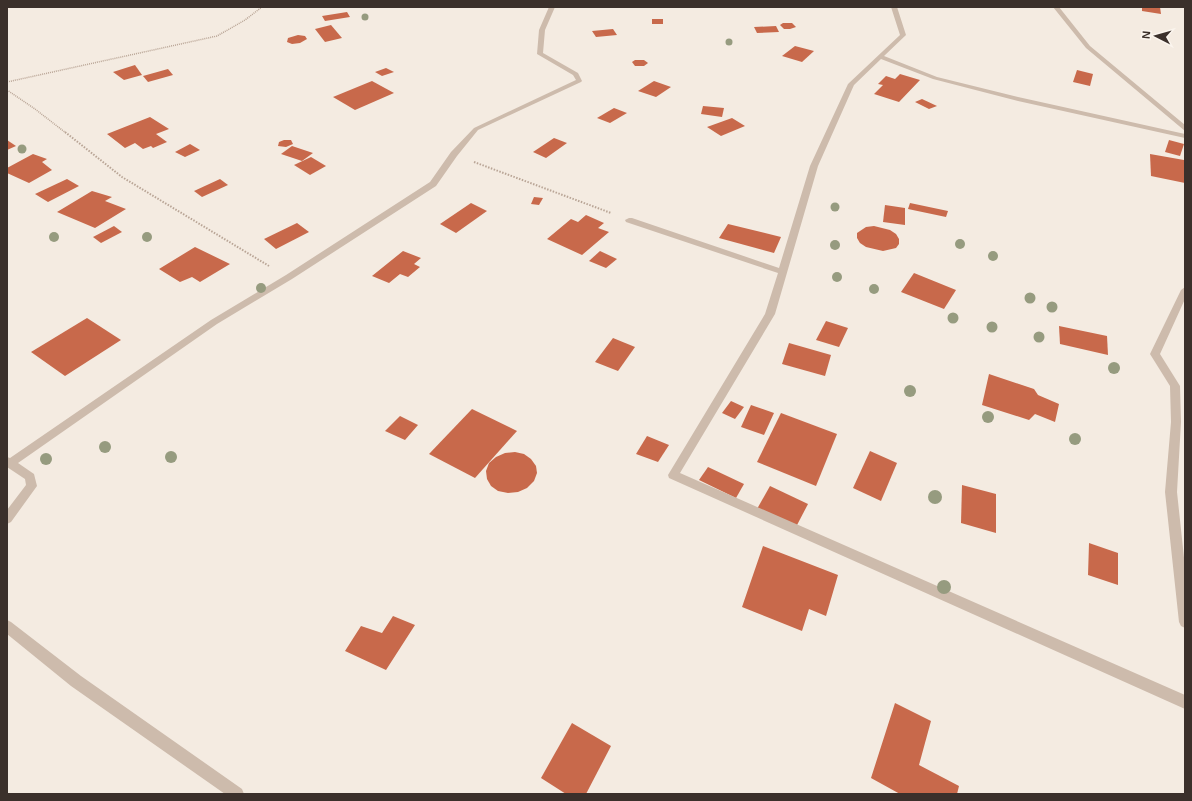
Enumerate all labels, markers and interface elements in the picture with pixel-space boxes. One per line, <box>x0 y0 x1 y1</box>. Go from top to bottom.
north arrow <box>1136 16 1176 56</box>
text: N <box>1140 30 1152 40</box>

